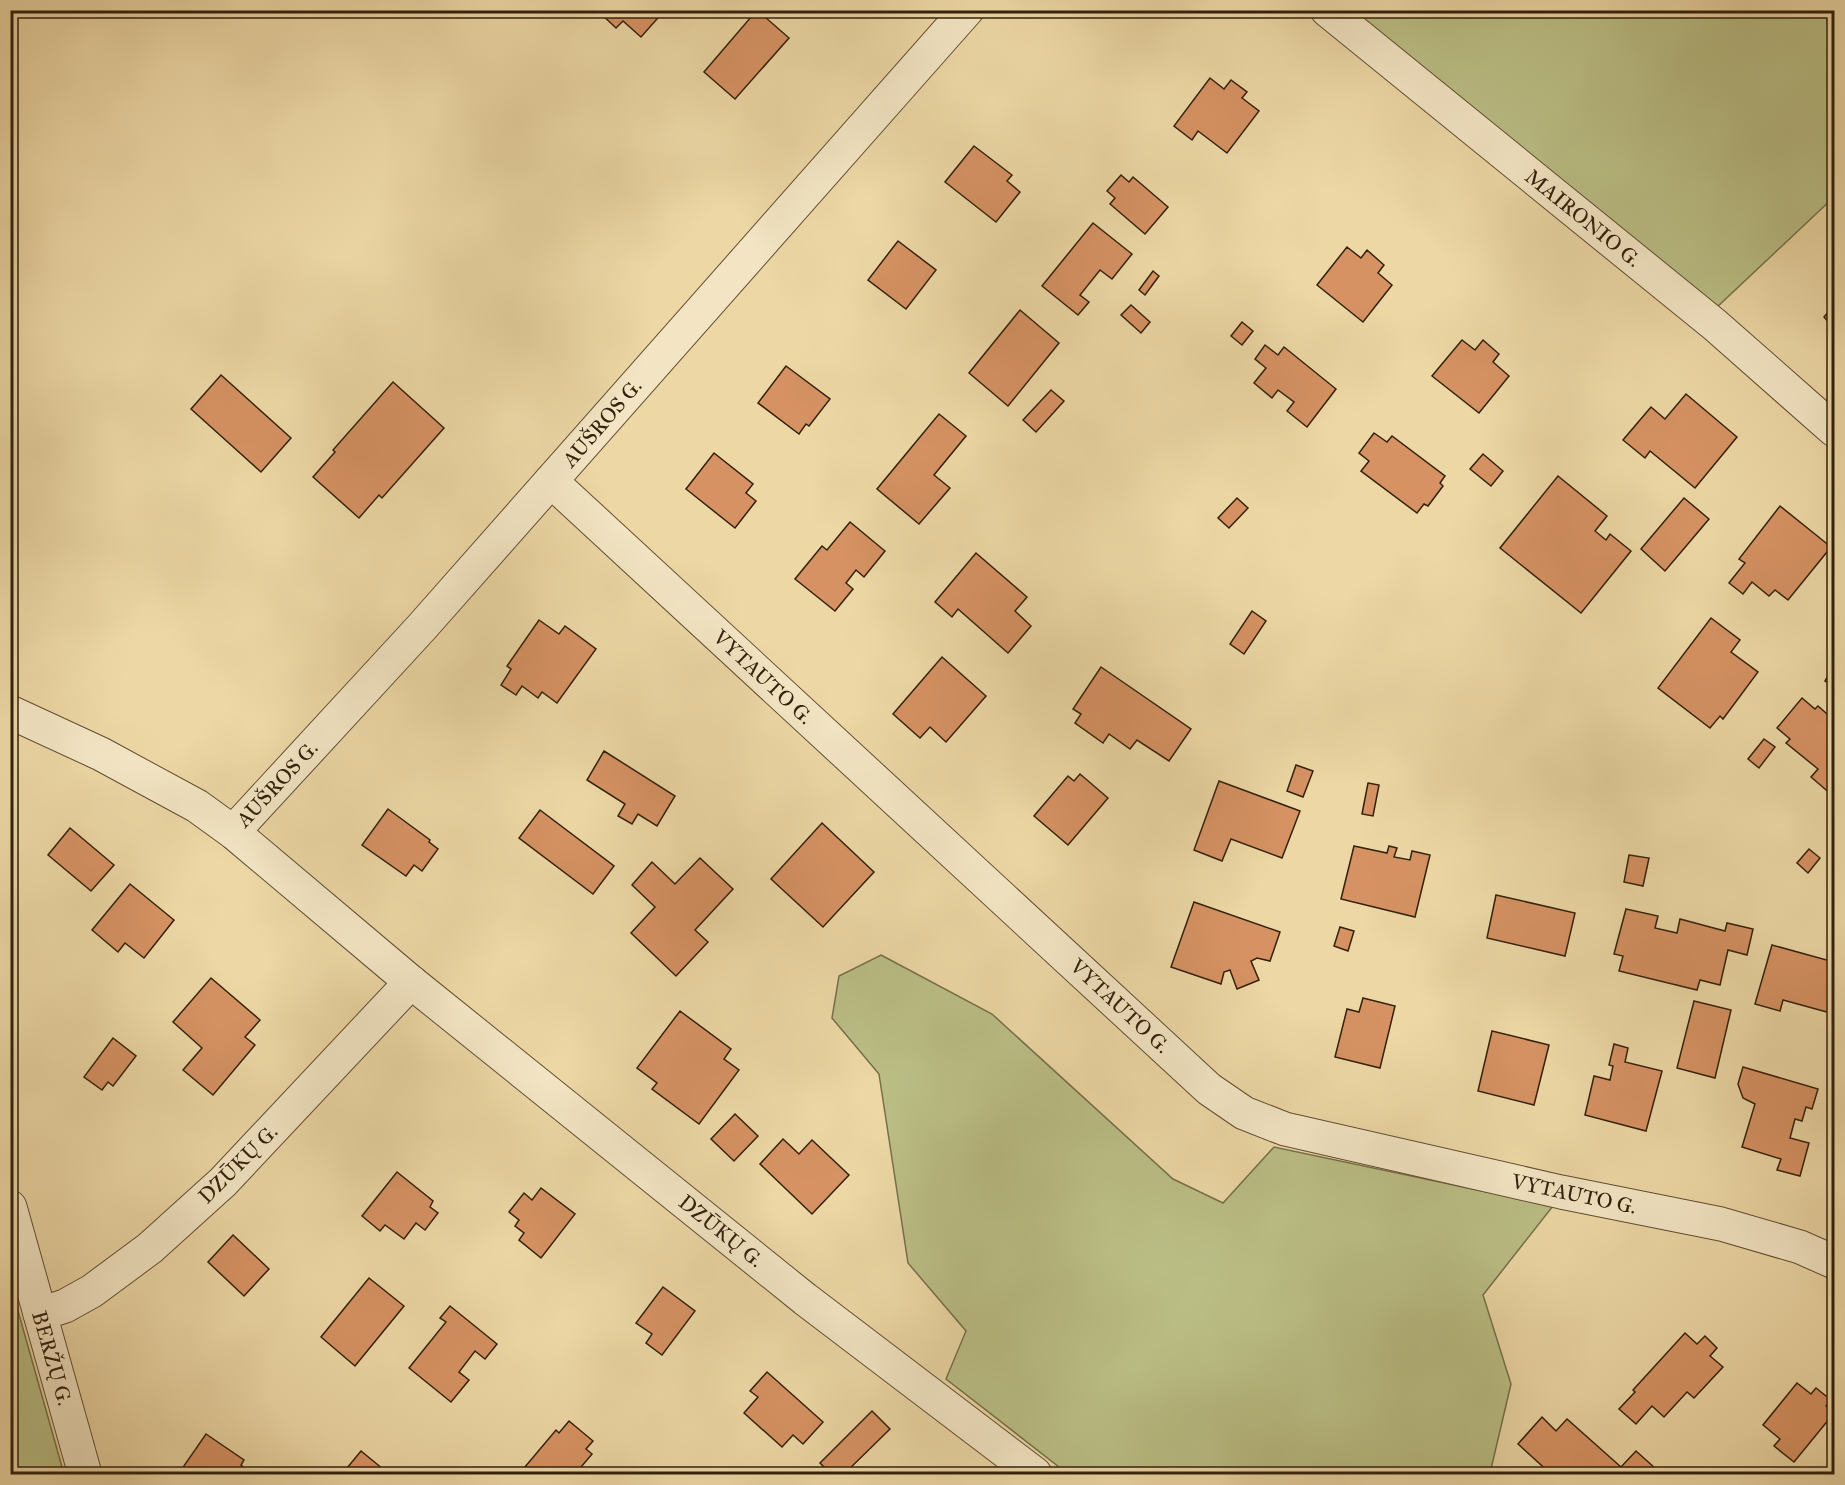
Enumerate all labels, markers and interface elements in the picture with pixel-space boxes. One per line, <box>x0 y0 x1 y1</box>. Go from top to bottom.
street label: MAIRONIO G. <box>1520 163 1646 273</box>
street label: AUŠROS G. <box>556 374 647 473</box>
street label: VYTAUTO G. <box>707 624 818 730</box>
street label: AUŠROS G. <box>230 736 323 833</box>
street label: VYTAUTO G. <box>1064 953 1175 1059</box>
street label: DZŪKŲ G. <box>193 1119 283 1209</box>
street label: VYTAUTO G. <box>1508 1168 1639 1220</box>
street label: DZŪKŲ G. <box>673 1189 769 1273</box>
street label: BERŽŲ G. <box>26 1307 79 1408</box>

